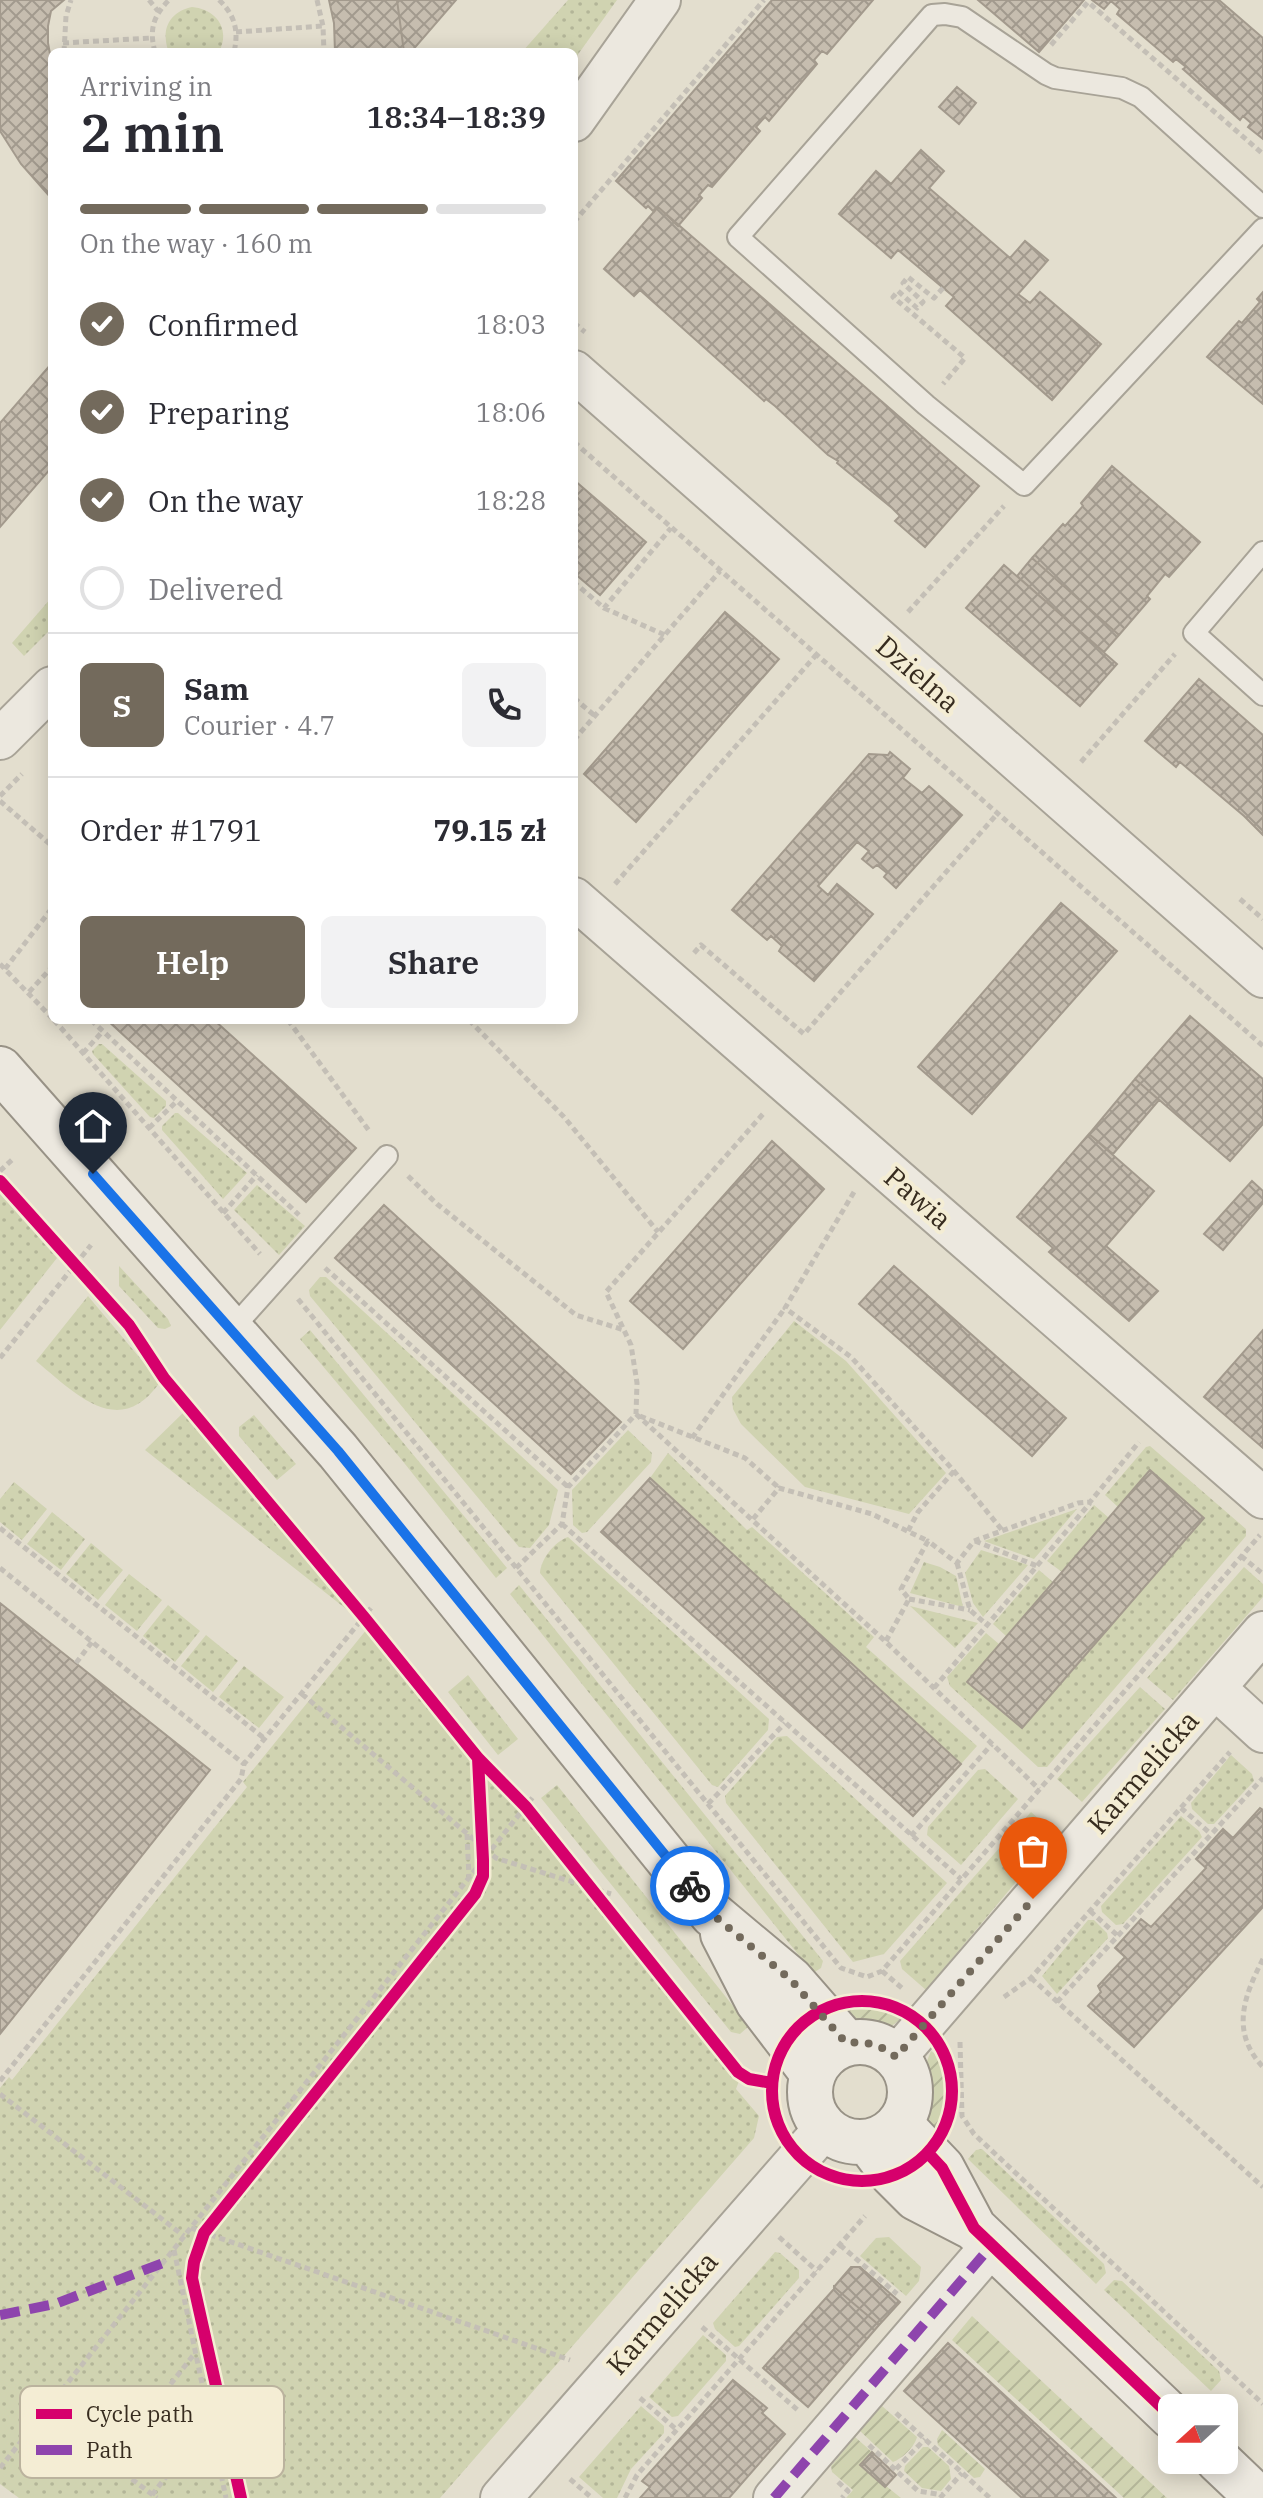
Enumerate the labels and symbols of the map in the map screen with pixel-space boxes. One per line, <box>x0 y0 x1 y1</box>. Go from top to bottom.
street label: Dzielna <box>869 627 968 720</box>
pin <box>59 1092 127 1174</box>
street label: Pawia <box>877 1158 960 1237</box>
street label: Karmelicka <box>1079 1702 1206 1841</box>
pin <box>999 1817 1067 1899</box>
courier <box>650 1846 730 1926</box>
street label: Karmelicka <box>598 2243 725 2382</box>
legend <box>20 2386 284 2478</box>
north arrow <box>1158 2394 1238 2474</box>
text: Cycle path <box>86 2399 194 2428</box>
text: Path <box>86 2435 133 2464</box>

